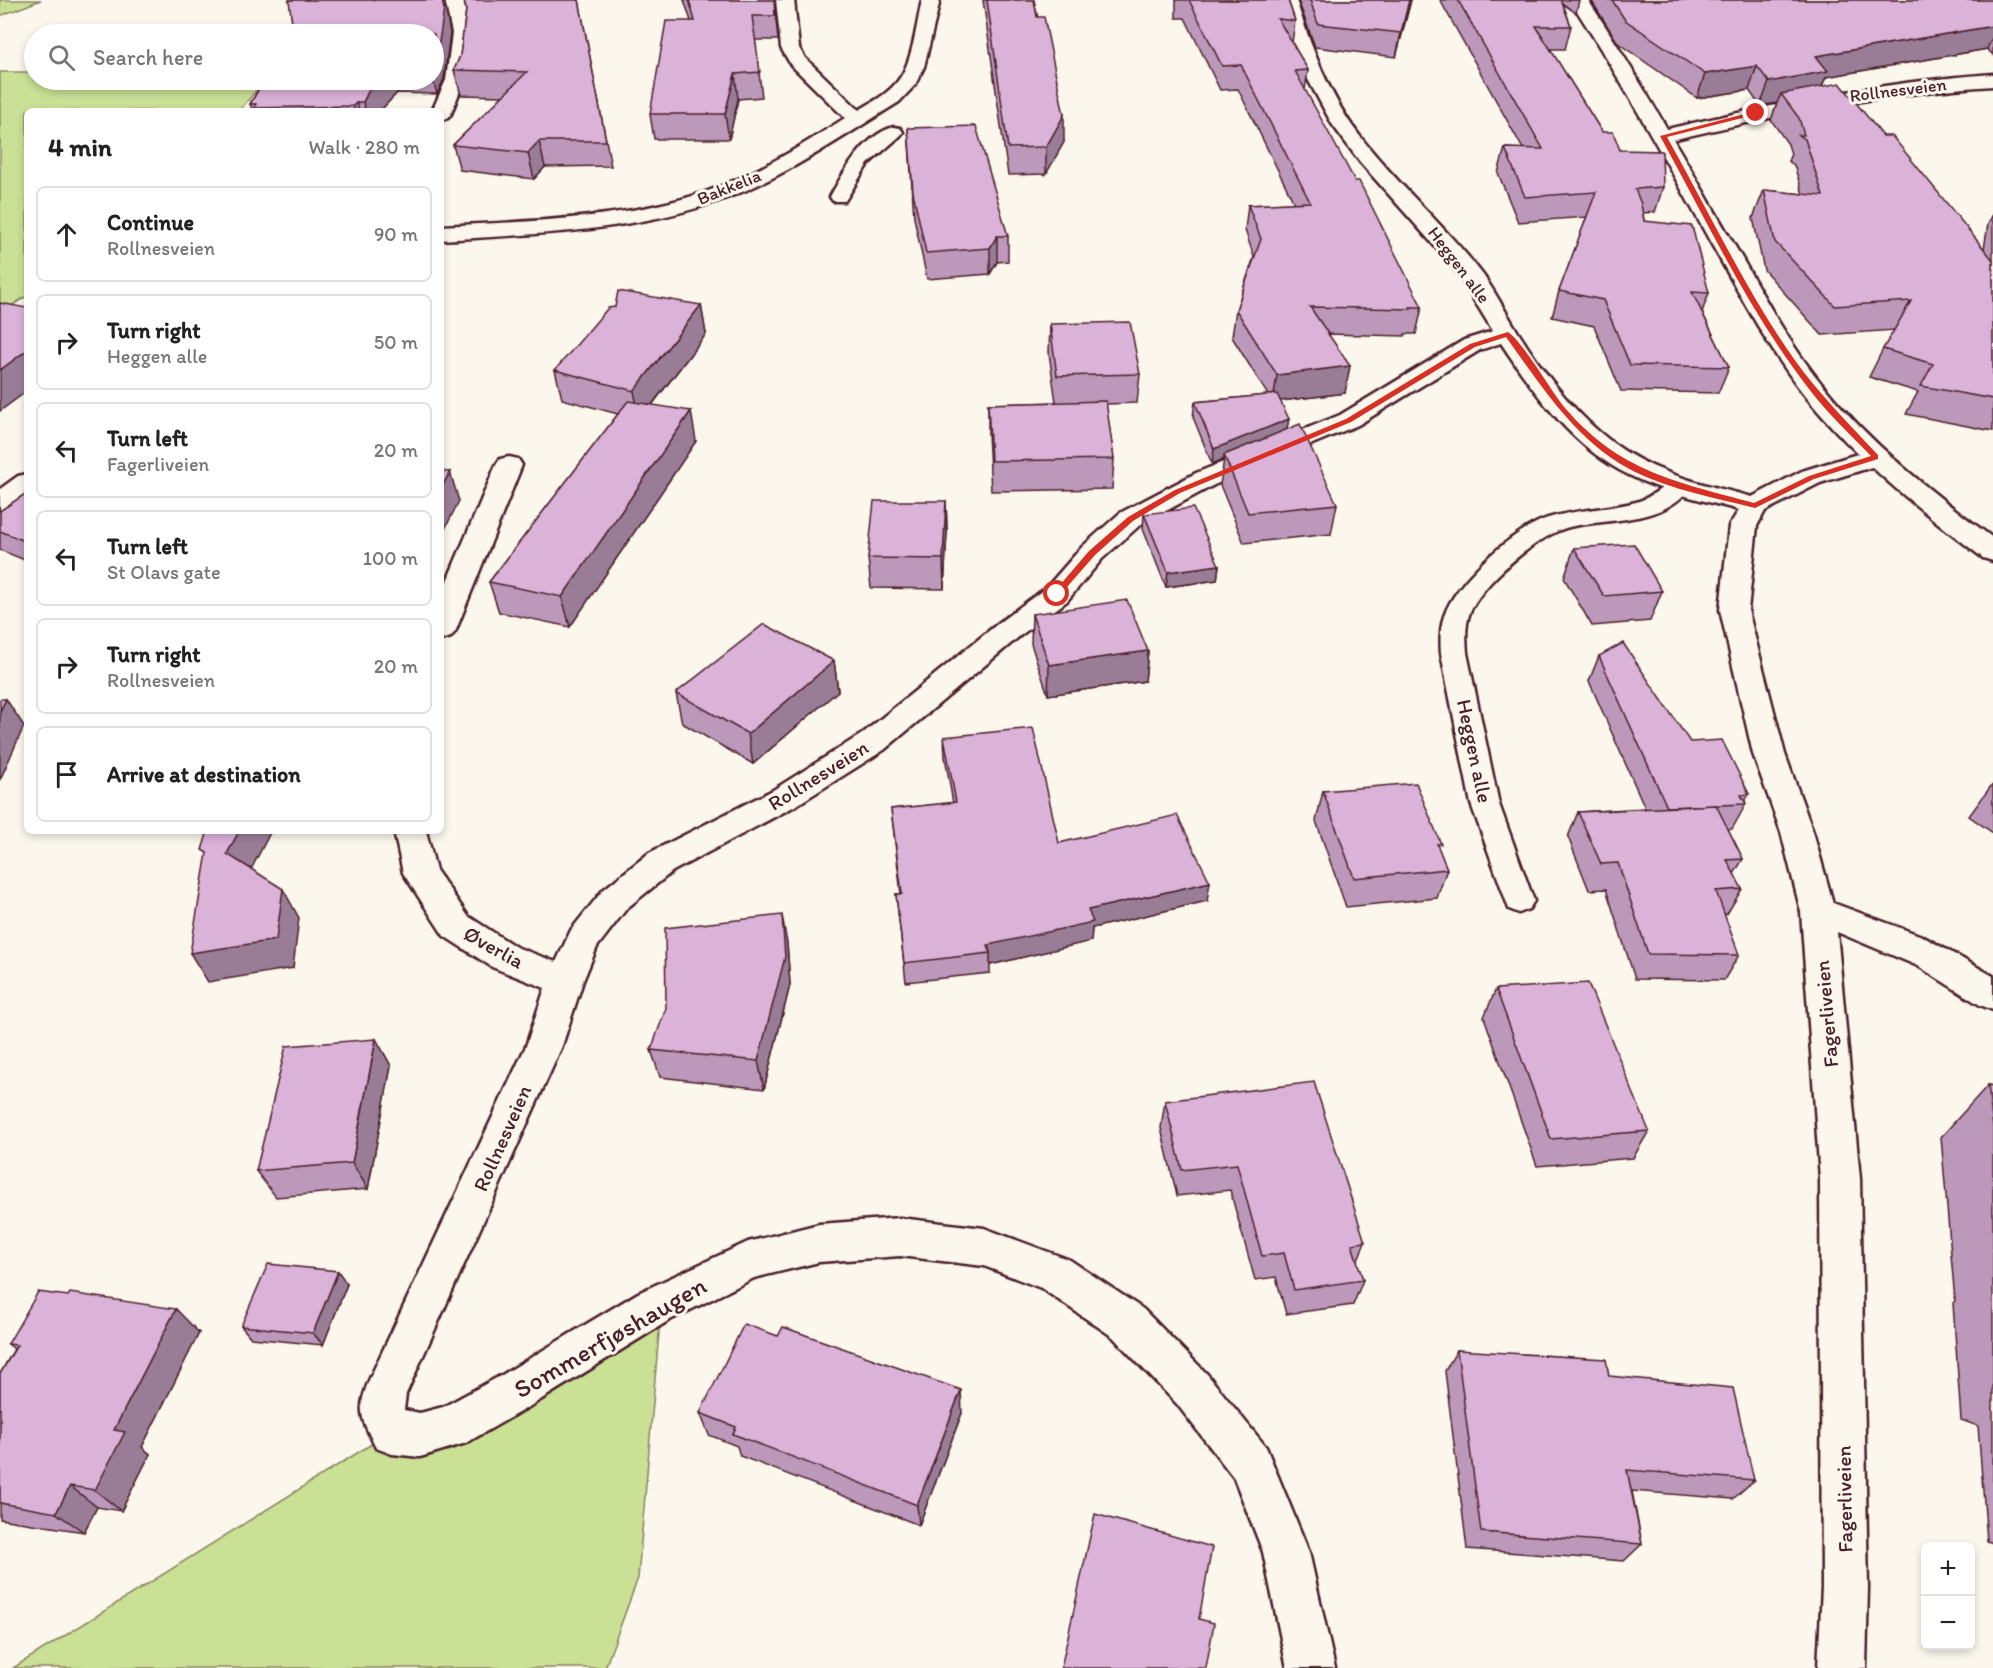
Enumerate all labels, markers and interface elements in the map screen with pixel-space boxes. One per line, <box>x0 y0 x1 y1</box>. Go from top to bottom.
search box <box>24 24 444 90</box>
icon: search <box>45 41 78 74</box>
text: Search here <box>93 44 203 71</box>
street label: Rollnesveien <box>1848 73 1948 107</box>
route end <box>1742 99 1768 125</box>
text: 4 min <box>48 131 112 163</box>
text: Walk · 280 m <box>308 135 420 159</box>
street label: Bakkelia <box>694 164 765 210</box>
text: Continue <box>107 209 194 236</box>
icon: ahead <box>50 218 83 251</box>
text: 90 m <box>374 222 418 246</box>
street label: Heggen alle <box>1423 222 1495 308</box>
text: Rollnesveien <box>107 236 215 260</box>
text: Turn right <box>107 317 201 344</box>
icon: right <box>50 326 83 359</box>
text: 50 m <box>374 330 418 354</box>
text: Heggen alle <box>107 344 207 368</box>
text: Turn left <box>107 425 188 452</box>
icon: left <box>50 434 83 467</box>
text: 20 m <box>374 438 418 462</box>
text: Fagerliveien <box>107 452 209 476</box>
text: Turn left <box>107 533 188 560</box>
icon: left <box>50 542 83 575</box>
text: 100 m <box>363 546 418 570</box>
text: St Olavs gate <box>107 560 221 584</box>
route start <box>1043 580 1069 606</box>
text: Turn right <box>107 641 201 668</box>
icon: right <box>50 650 83 683</box>
text: 20 m <box>374 654 418 678</box>
text: Rollnesveien <box>107 668 215 692</box>
street label: Heggen alle <box>1452 697 1498 805</box>
street label: Rollnesveien <box>763 734 873 816</box>
icon: arrive <box>50 758 83 791</box>
text: Arrive at destination <box>107 761 301 788</box>
street label: Øverlia <box>459 920 529 974</box>
street label: Fagerliveien <box>1809 959 1843 1069</box>
street label: Rollnesveien <box>467 1081 537 1195</box>
street label: Sommerfjøshaugen <box>508 1269 712 1405</box>
street label: Fagerliveien <box>1831 1445 1857 1553</box>
map controls <box>1921 1542 1975 1650</box>
button: + <box>1921 1542 1975 1596</box>
button: − <box>1921 1596 1975 1650</box>

